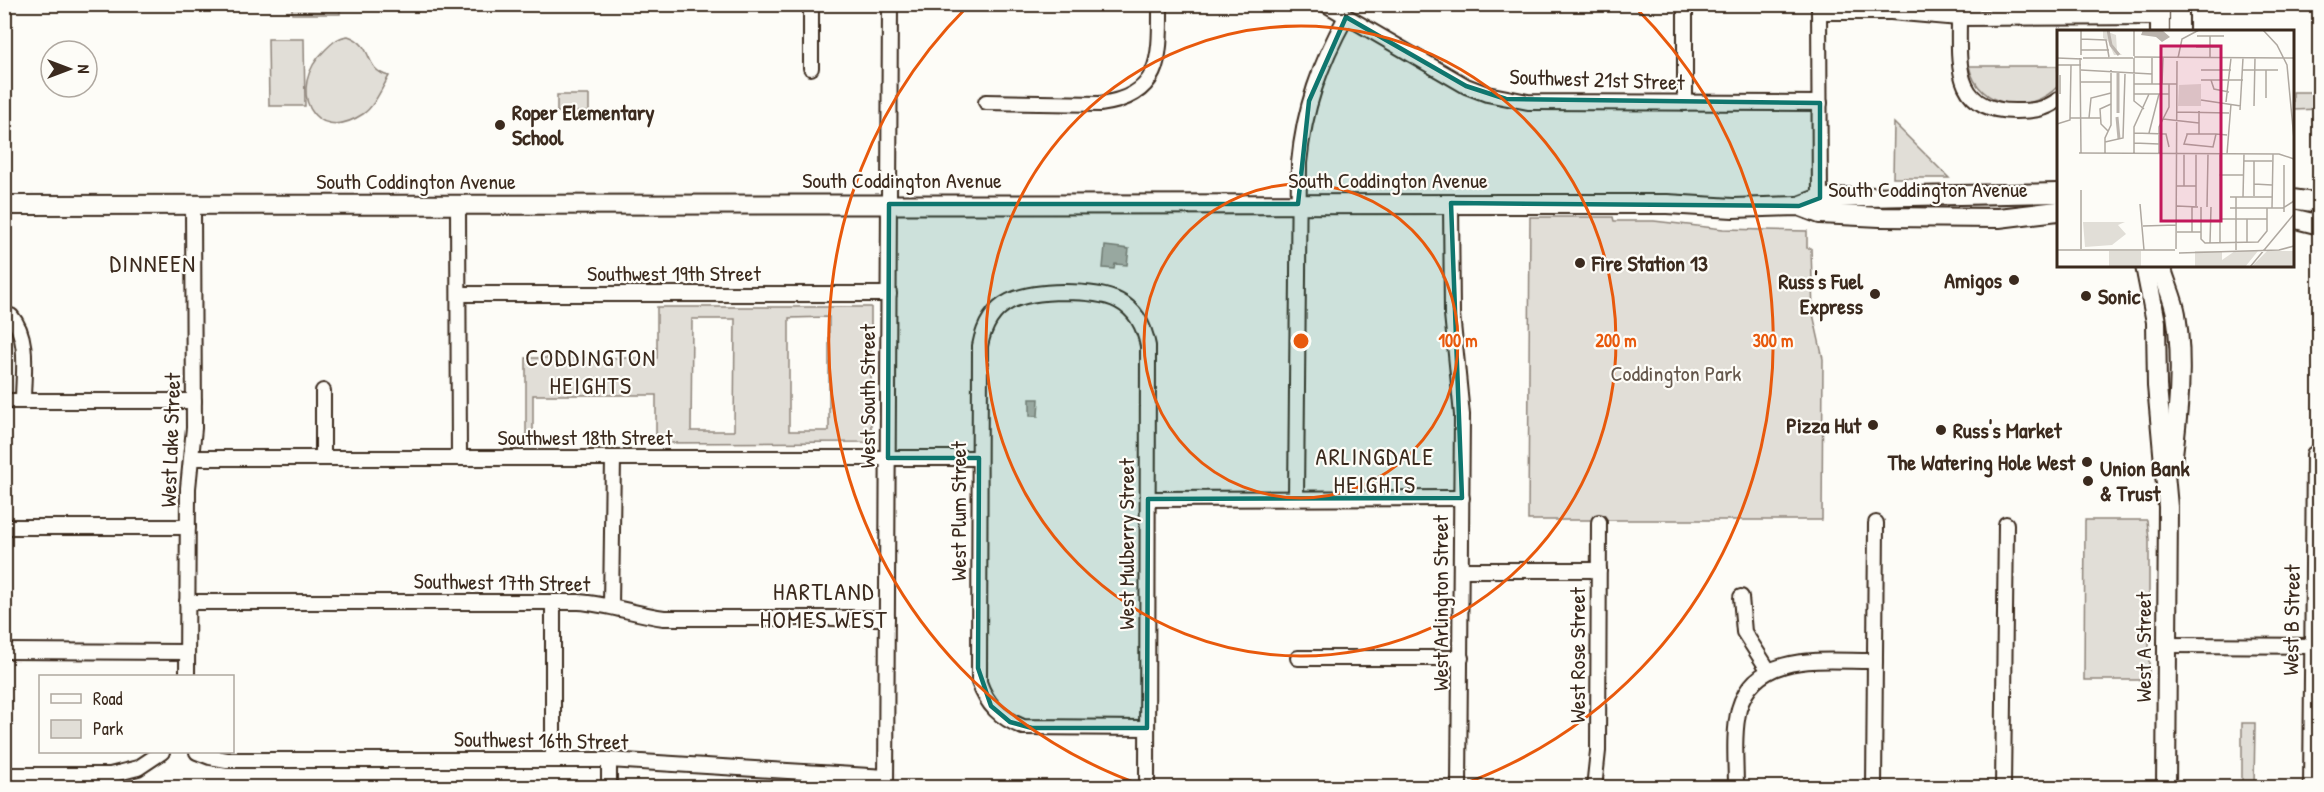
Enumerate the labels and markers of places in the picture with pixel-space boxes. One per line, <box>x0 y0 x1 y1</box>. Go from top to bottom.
place label: Roper Elementary School <box>512 97 655 152</box>
marker: Roper Elementary School <box>493 118 507 132</box>
place label: Fire Station 13 <box>1591 248 1708 278</box>
marker: Fire Station 13 <box>1573 256 1587 270</box>
place label: Amigos <box>1944 265 2003 296</box>
place label: Russ's Fuel Express <box>1778 266 1864 322</box>
marker: Amigos <box>2007 273 2021 287</box>
place label: Sonic <box>2098 281 2141 311</box>
marker: Russ's Fuel Express <box>1868 287 1882 301</box>
marker: Sonic <box>2079 289 2093 303</box>
centre of rings <box>1291 331 1311 351</box>
place label: Pizza Hut <box>1786 410 1862 440</box>
place label: Russ's Market <box>1953 415 2063 445</box>
marker: Pizza Hut <box>1866 418 1880 432</box>
marker: Russ's Market <box>1934 423 1948 437</box>
place label: The Watering Hole West <box>1887 447 2076 478</box>
place label: Union Bank & Trust <box>2100 453 2191 508</box>
marker: The Watering Hole West <box>2080 455 2094 469</box>
marker: Union Bank & Trust <box>2081 474 2095 488</box>

